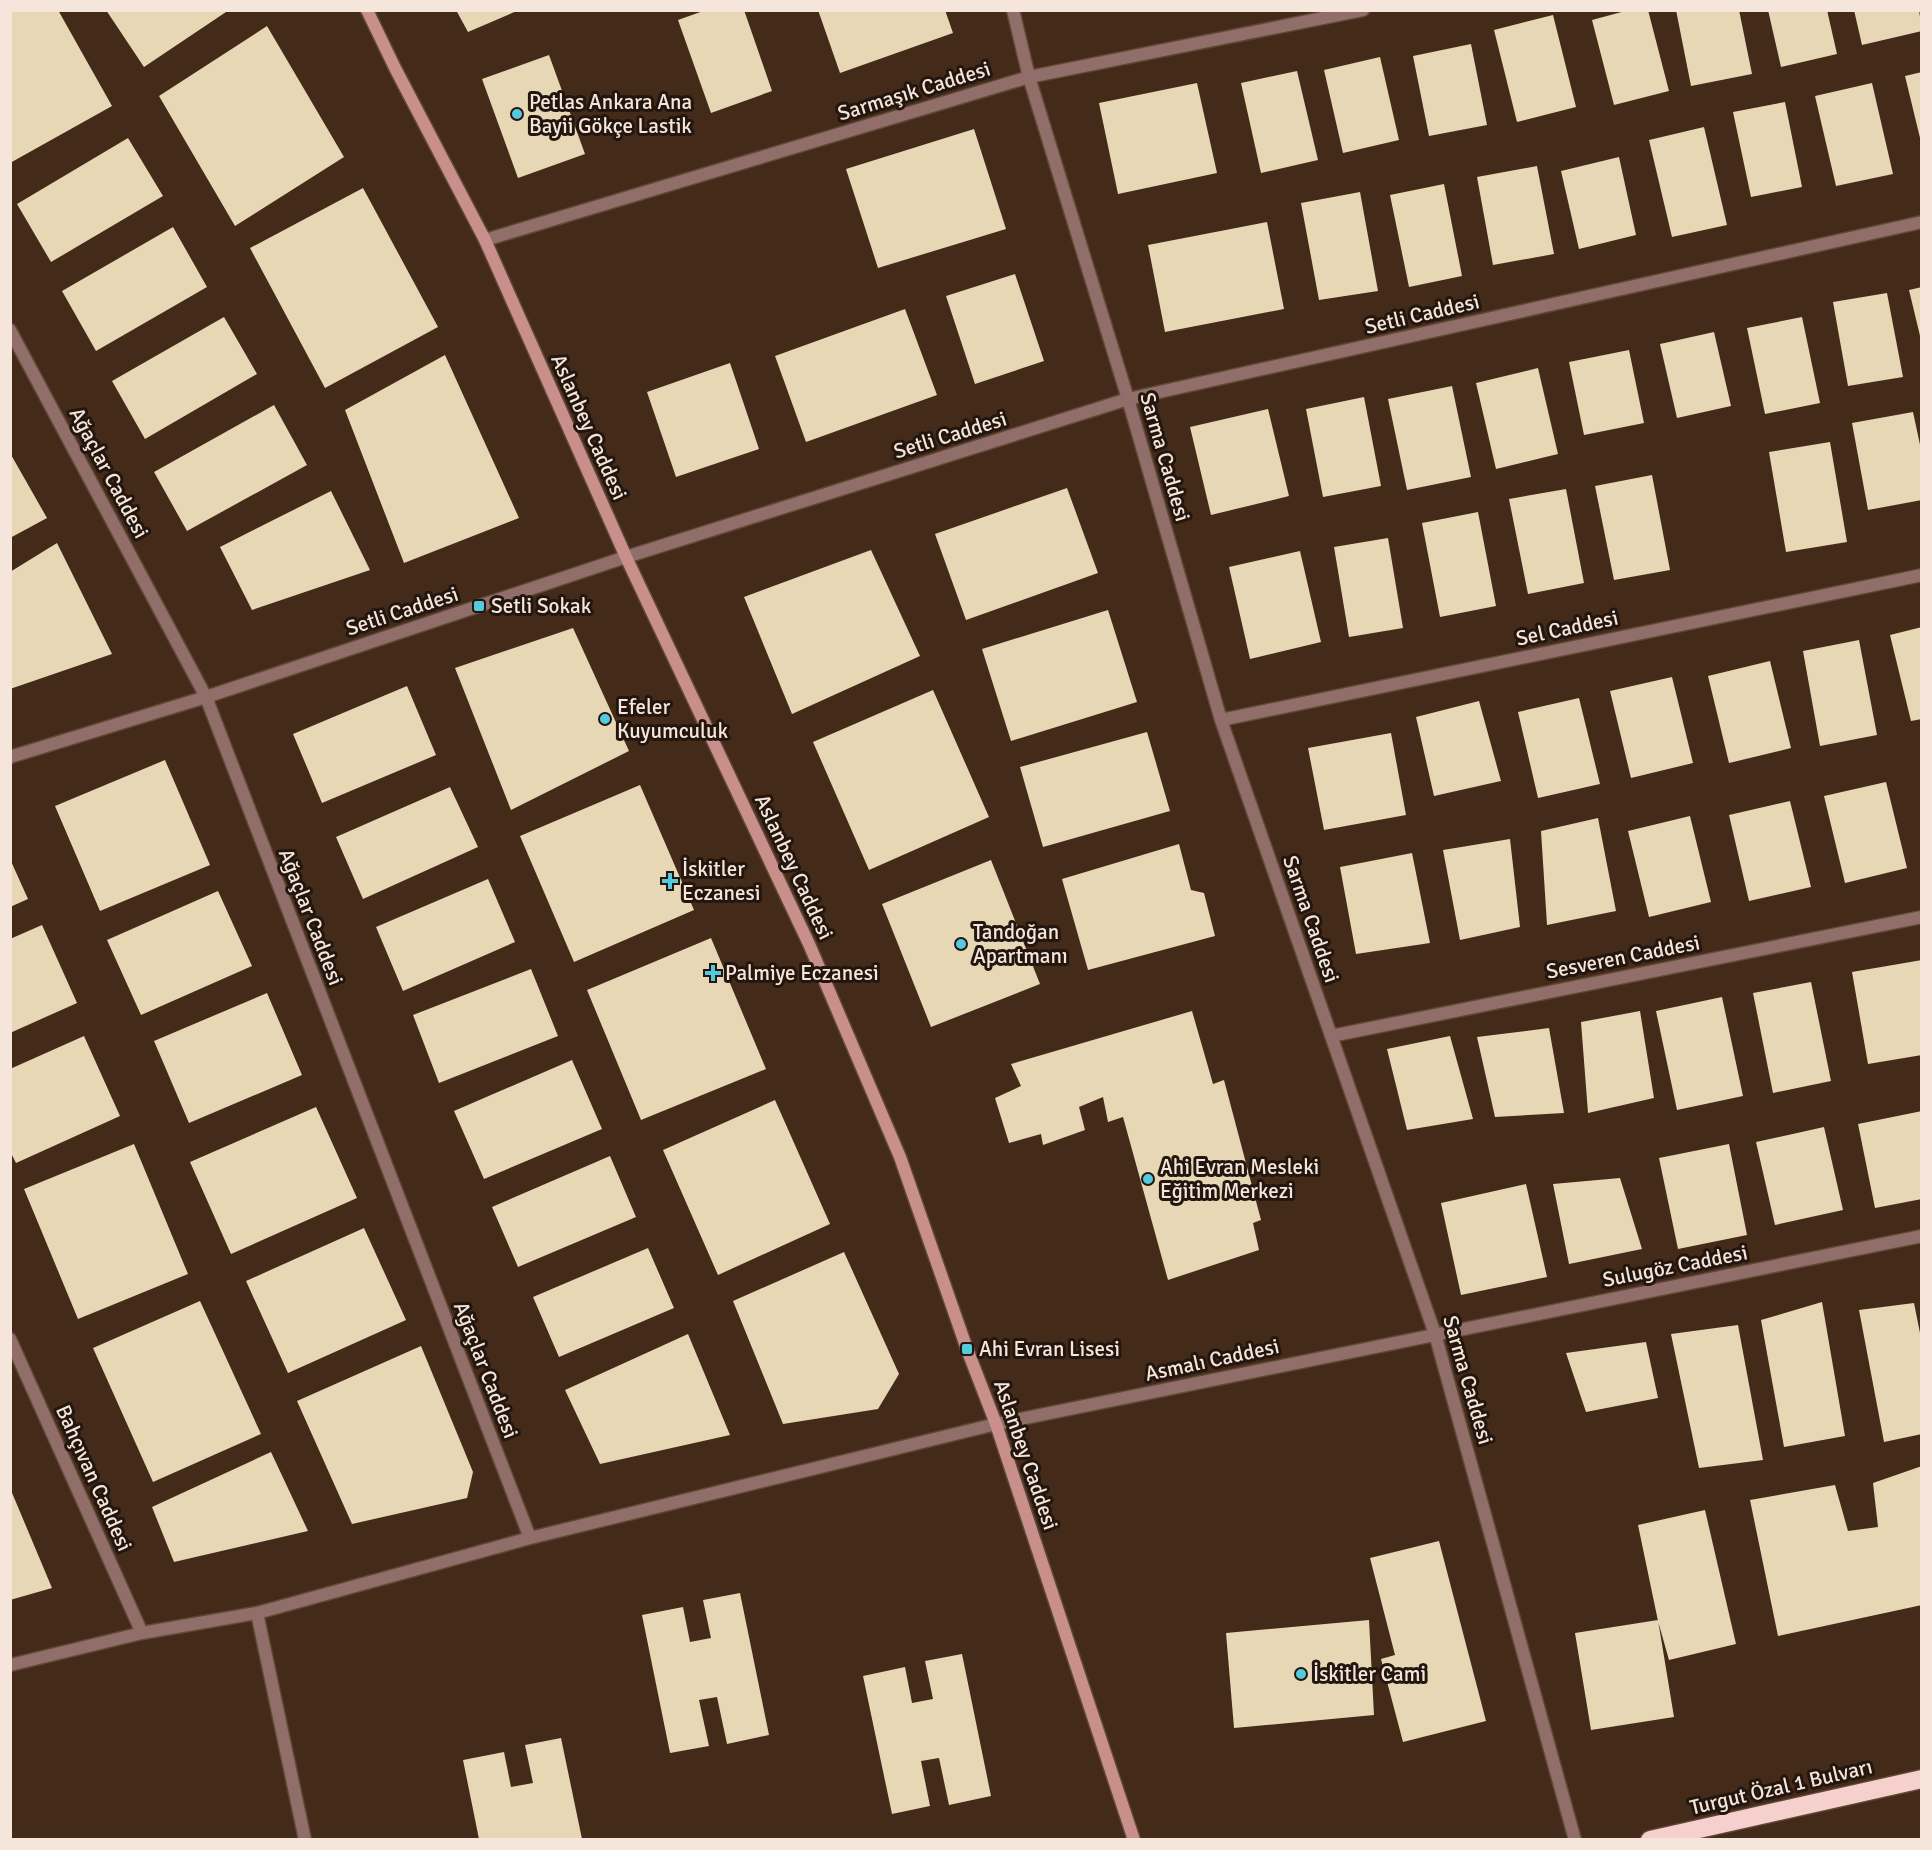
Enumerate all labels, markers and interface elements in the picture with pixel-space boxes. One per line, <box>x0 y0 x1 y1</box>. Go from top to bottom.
street label: Sarmaşık Caddesi <box>835 55 993 127</box>
place label: Petlas Ankara Ana Bayii Gökçe Lastik <box>529 89 692 139</box>
marker: Petlas Ankara Ana Bayii Gökçe Lastik <box>510 107 524 121</box>
street label: Setli Caddesi <box>1362 288 1482 340</box>
street label: Aslanbey Caddesi <box>545 350 633 504</box>
street label: Sarma Caddesi <box>1134 390 1196 524</box>
street label: Ağaçlar Caddesi <box>64 403 154 543</box>
street label: Setli Caddesi <box>890 406 1010 464</box>
street label: Setli Caddesi <box>342 581 462 641</box>
place label: Setli Sokak <box>491 593 592 619</box>
marker: Setli Sokak <box>472 599 486 613</box>
street label: Sel Caddesi <box>1514 604 1620 652</box>
place label: Efeler Kuyumculuk <box>617 694 728 744</box>
marker: Efeler Kuyumculuk <box>598 712 612 726</box>
street label: Aslanbey Caddesi <box>749 790 839 944</box>
street label: Ağaçlar Caddesi <box>273 845 349 989</box>
street label: Sarma Caddesi <box>1277 852 1345 986</box>
place label: İskitler Eczanesi <box>682 856 760 906</box>
marker: İskitler Eczanesi <box>663 874 677 888</box>
place label: Tandoğan Apartmanı <box>973 919 1068 969</box>
street label: Sesveren Caddesi <box>1544 929 1702 985</box>
marker: Tandoğan Apartmanı <box>954 937 968 951</box>
place label: Palmiye Eczanesi <box>725 960 879 986</box>
marker: Palmiye Eczanesi <box>706 966 720 980</box>
place label: Ahi Evran Mesleki Eğitim Merkezi <box>1160 1154 1319 1204</box>
marker: Ahi Evran Mesleki Eğitim Merkezi <box>1141 1172 1155 1186</box>
street label: Sulugöz Caddesi <box>1600 1239 1750 1293</box>
street label: Ağaçlar Caddesi <box>448 1298 524 1442</box>
street label: Sarma Caddesi <box>1437 1313 1499 1447</box>
street label: Asmalı Caddesi <box>1143 1333 1281 1387</box>
place label: Ahi Evran Lisesi <box>979 1336 1120 1362</box>
marker: Ahi Evran Lisesi <box>960 1342 974 1356</box>
street label: Aslanbey Caddesi <box>988 1377 1064 1533</box>
street label: Bahçıvan Caddesi <box>50 1401 138 1555</box>
place label: İskitler Cami <box>1313 1661 1426 1687</box>
marker: İskitler Cami <box>1294 1667 1308 1681</box>
street label: Turgut Özal 1 Bulvarı <box>1687 1753 1875 1821</box>

